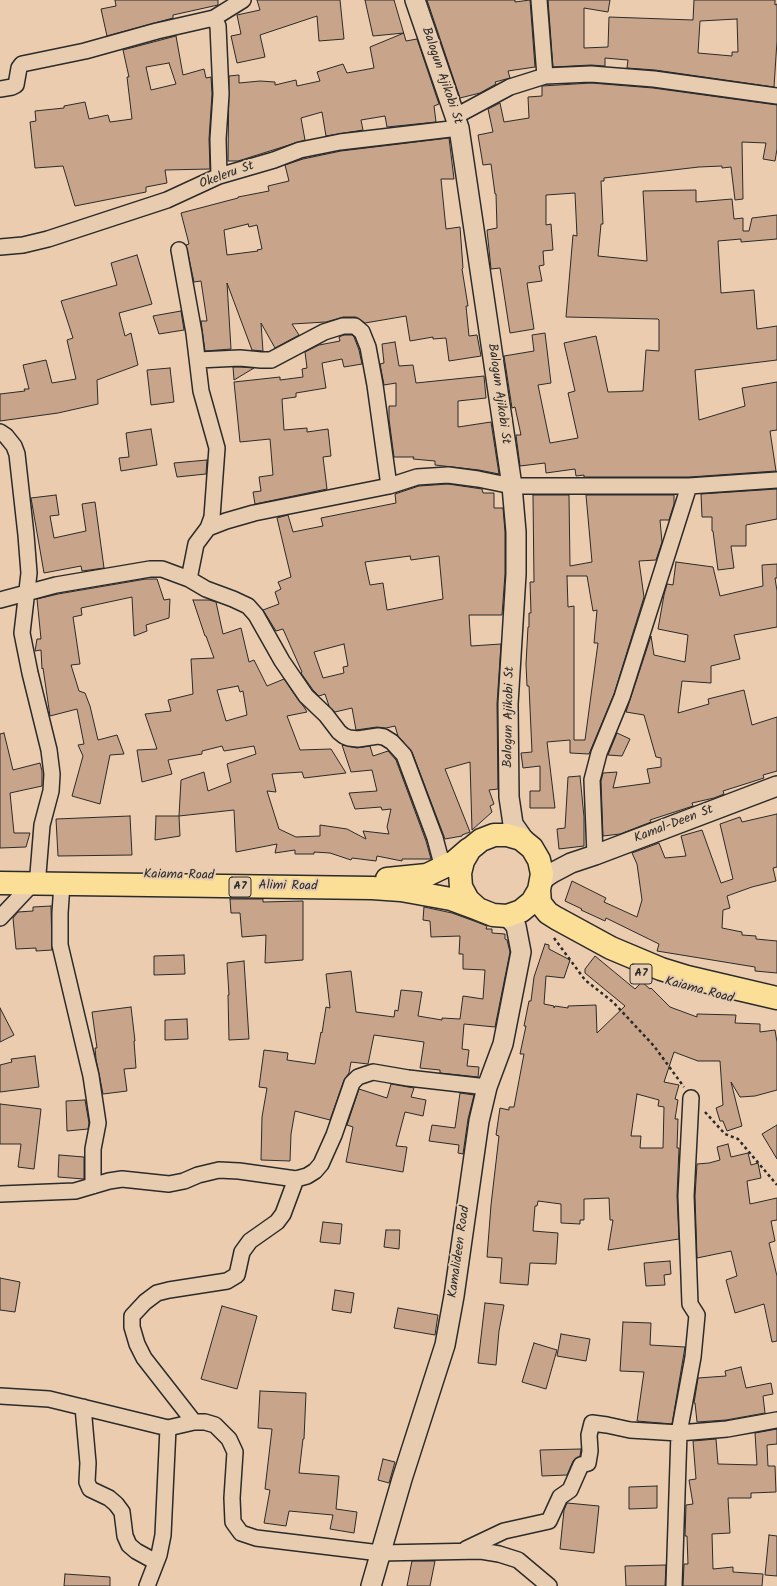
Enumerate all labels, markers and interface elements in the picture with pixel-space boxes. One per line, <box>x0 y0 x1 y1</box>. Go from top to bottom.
street label: Balogun Ajikobi St <box>417 26 465 126</box>
street label: Okeleru St <box>198 159 256 193</box>
street label: Balogun Ajikobi St <box>483 343 513 445</box>
street label: Balogun Ajikobi St <box>501 666 519 768</box>
street label: Kamal-Deen St <box>632 803 716 847</box>
street label: Kaiama Road <box>144 868 214 884</box>
road number: A7 <box>229 877 251 897</box>
street label: Alimi Road <box>258 879 318 895</box>
road number: A7 <box>630 964 652 984</box>
street label: Kaiama Road <box>663 974 735 1008</box>
street label: Kamalideen Road <box>446 1205 474 1299</box>

